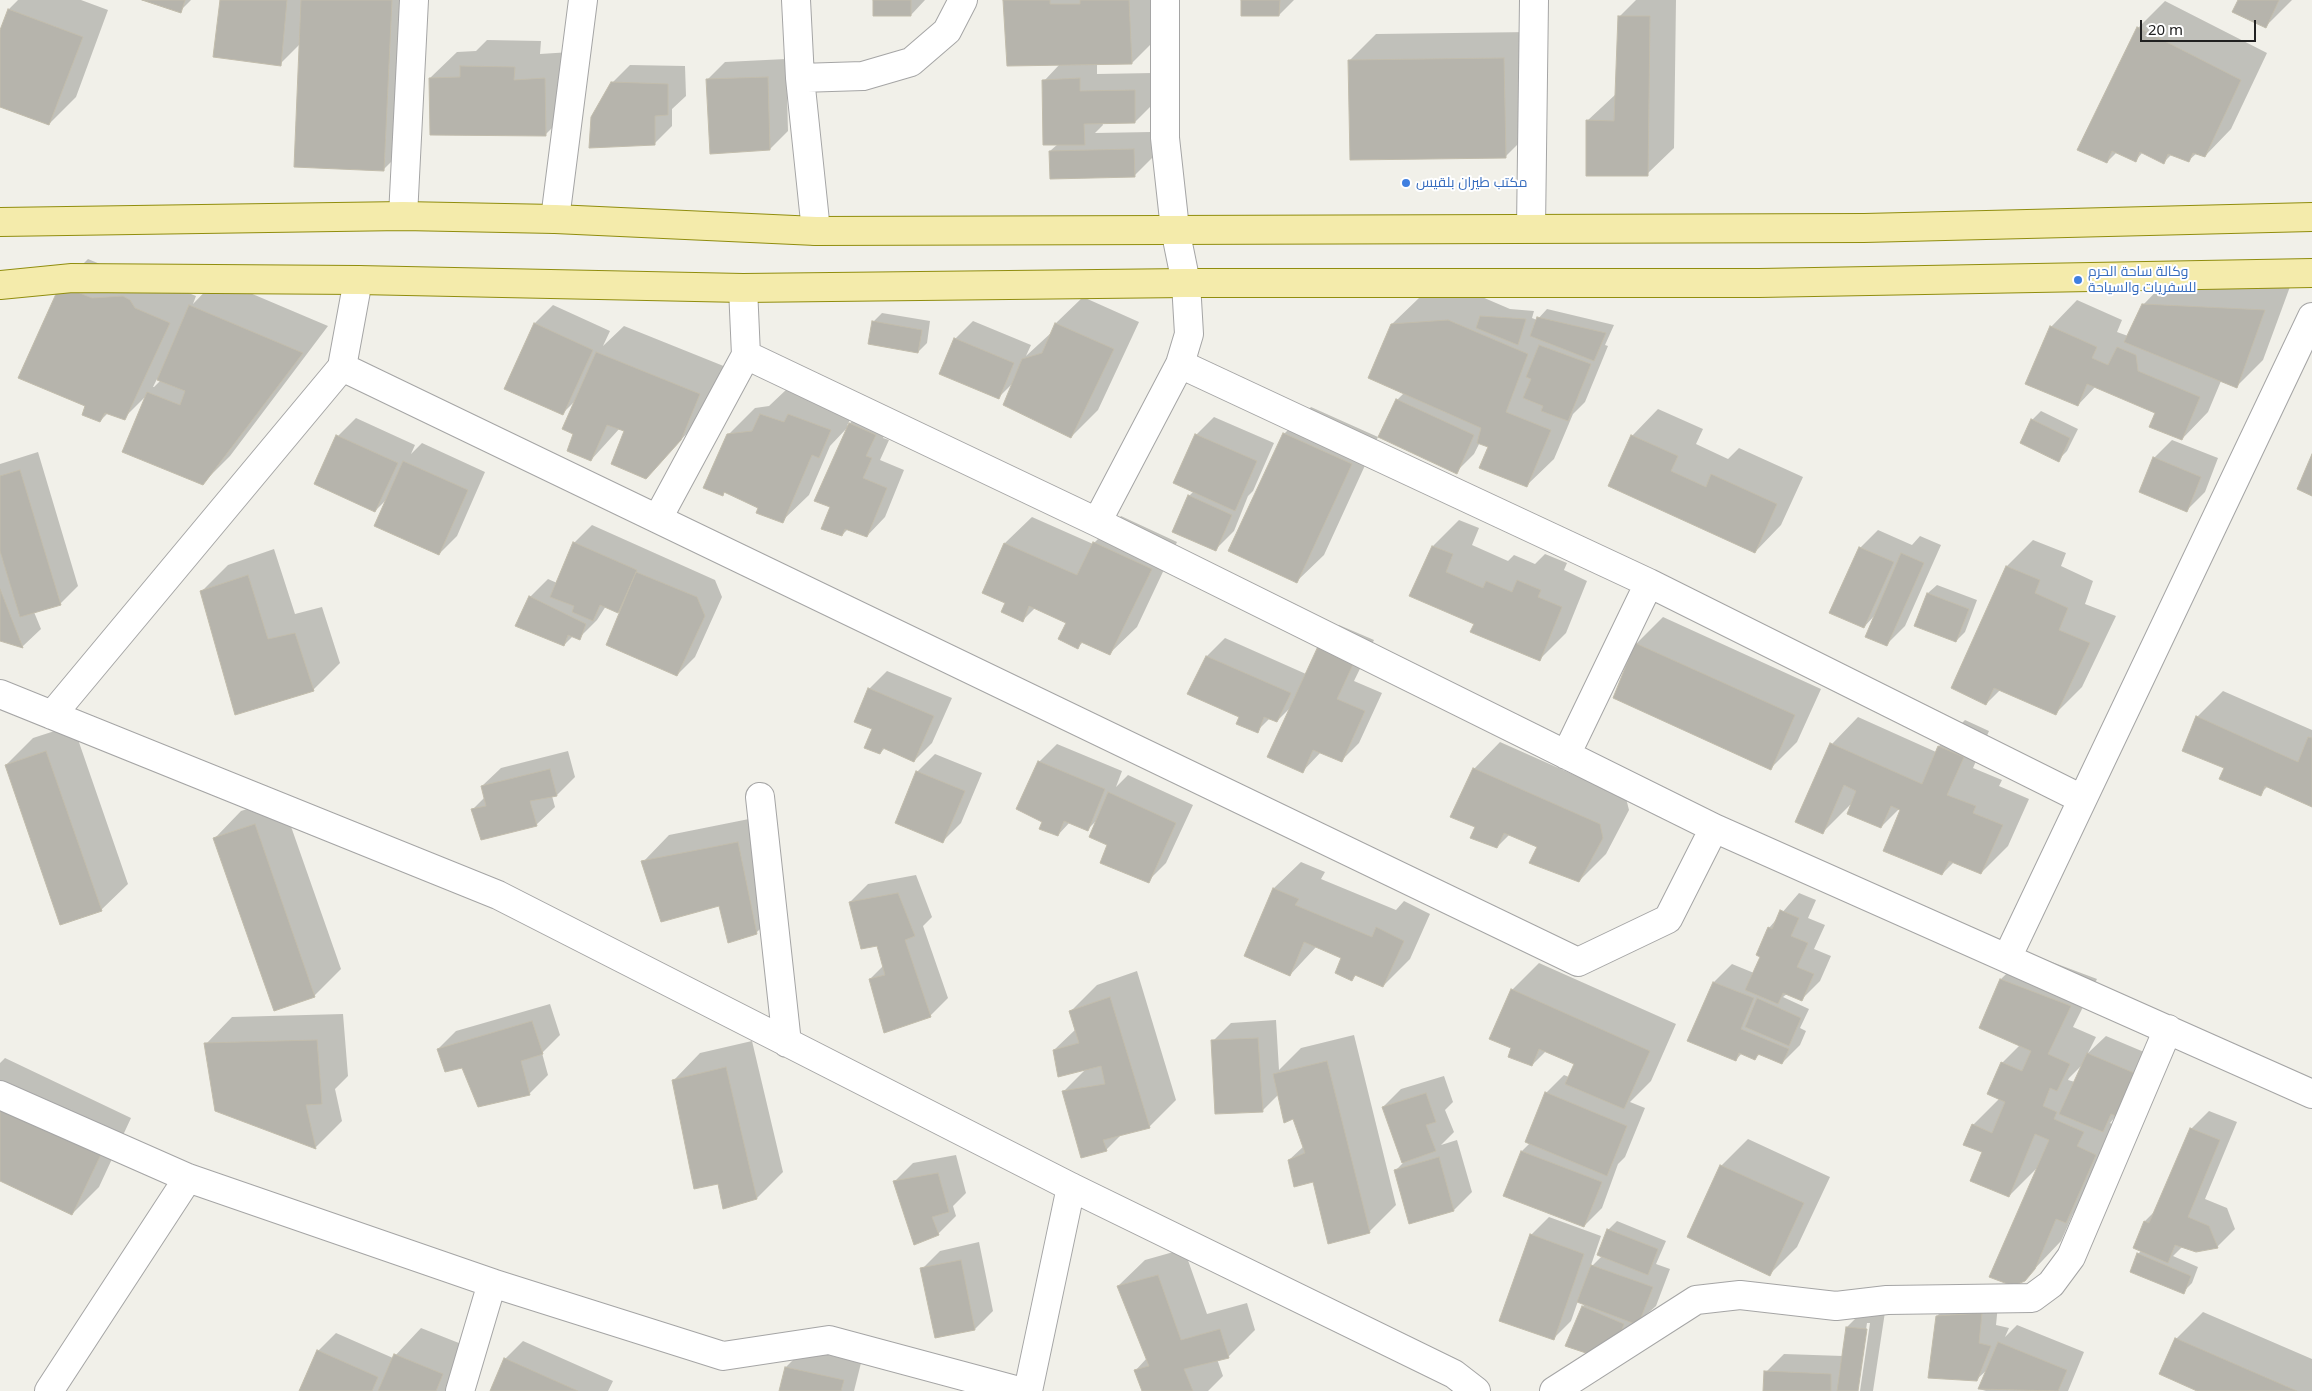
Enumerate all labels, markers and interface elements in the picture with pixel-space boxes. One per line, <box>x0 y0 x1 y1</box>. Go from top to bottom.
scale bar <box>2142 10 2258 42</box>
text: 20 m <box>2148 19 2183 39</box>
place label: مكتب طيران بلقيس <box>1416 175 1527 191</box>
marker: مكتب طيران بلقيس <box>1400 177 1412 189</box>
place label: وكالة ساحة الحرم للسفريات والسياحة <box>2088 264 2196 296</box>
marker: وكالة ساحة الحرم للسفريات والسياحة <box>2072 274 2084 286</box>

